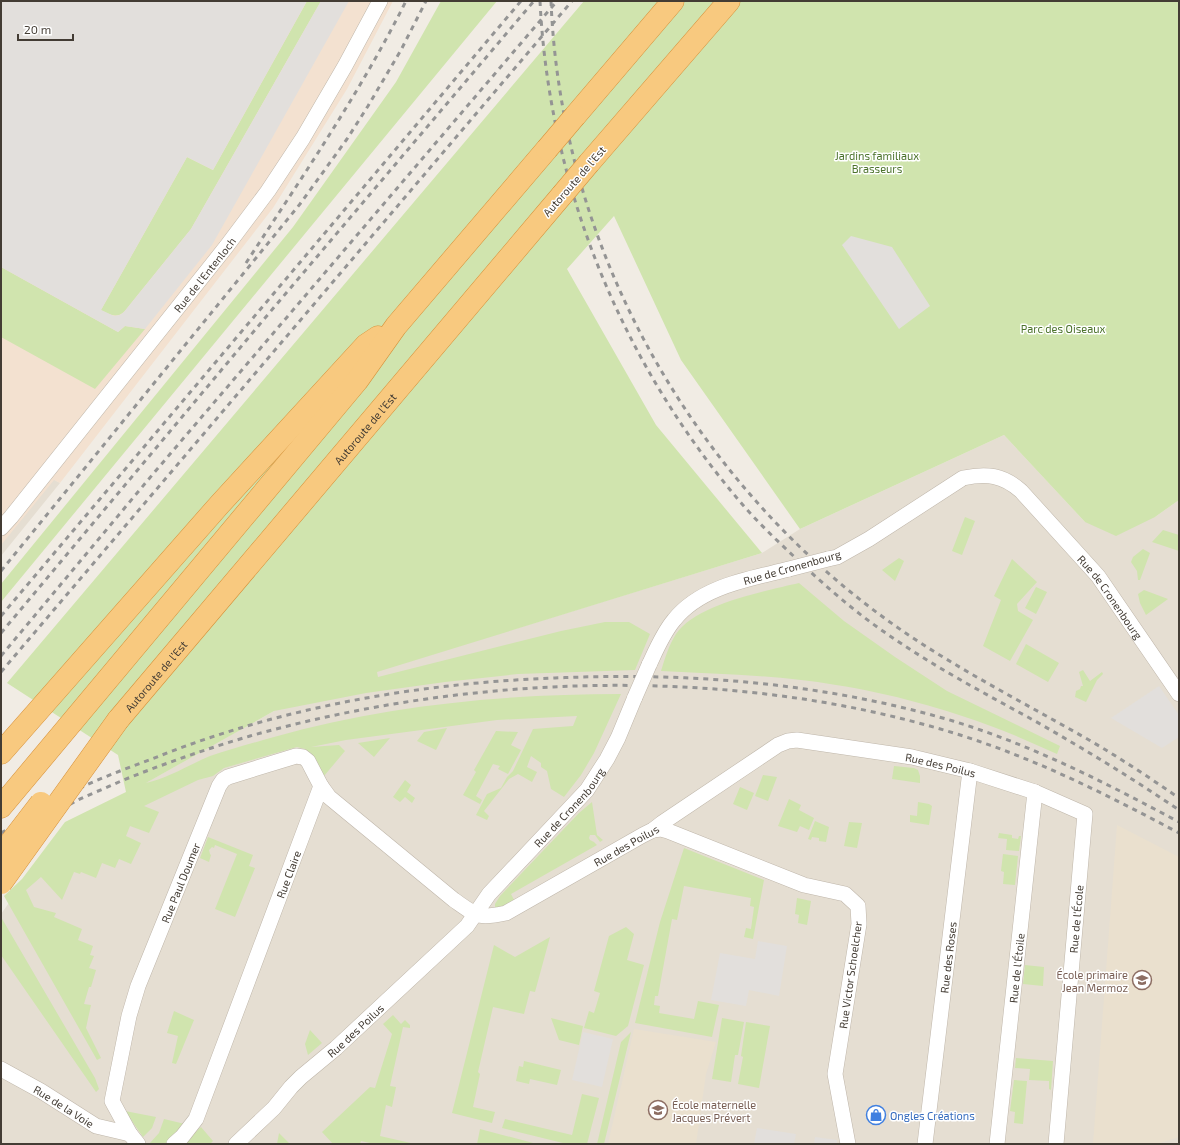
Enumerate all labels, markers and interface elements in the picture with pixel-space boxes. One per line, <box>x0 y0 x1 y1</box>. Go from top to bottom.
scale bar <box>18 16 73 42</box>
text: 20 m <box>24 22 51 36</box>
street label: Autoroute de l’Est <box>540 143 608 219</box>
park label: Jardins familiaux Brasseurs <box>835 149 919 175</box>
street label: Rue de l'Entenloch <box>170 234 238 314</box>
park label: Parc des Oiseaux <box>1021 322 1105 335</box>
street label: Autoroute de l’Est <box>331 390 398 467</box>
street label: Rue de Cronenbourg <box>742 547 842 587</box>
street label: Rue de Cronenbourg <box>1075 552 1146 641</box>
street label: Autoroute de l’Est <box>122 638 189 714</box>
street label: Rue des Poilus <box>905 750 978 779</box>
street label: Rue de Cronenbourg <box>531 765 606 849</box>
street label: Rue des Poilus <box>591 822 661 868</box>
street label: Rue Paul Doumer <box>158 840 202 925</box>
street label: Rue Claire <box>273 848 303 900</box>
street label: Rue de l'École <box>1067 884 1085 954</box>
street label: Rue Victor Schoelcher <box>836 920 864 1030</box>
street label: Rue des Roses <box>937 921 958 994</box>
street label: Rue de l'Étoile <box>1006 932 1026 1004</box>
place label: École primaire Jean Mermoz <box>1057 968 1128 994</box>
school or university icon: École primaire Jean Mermoz <box>1131 969 1153 991</box>
street label: Rue des Poilus <box>324 1001 386 1059</box>
street label: Rue de la Voie <box>32 1082 97 1130</box>
place label: École maternelle Jacques Prévert <box>672 1098 756 1124</box>
school or university icon: École maternelle Jacques Prévert <box>647 1099 669 1121</box>
shop icon: Ongles Créations <box>865 1104 887 1126</box>
place label: Ongles Créations <box>890 1109 975 1122</box>

